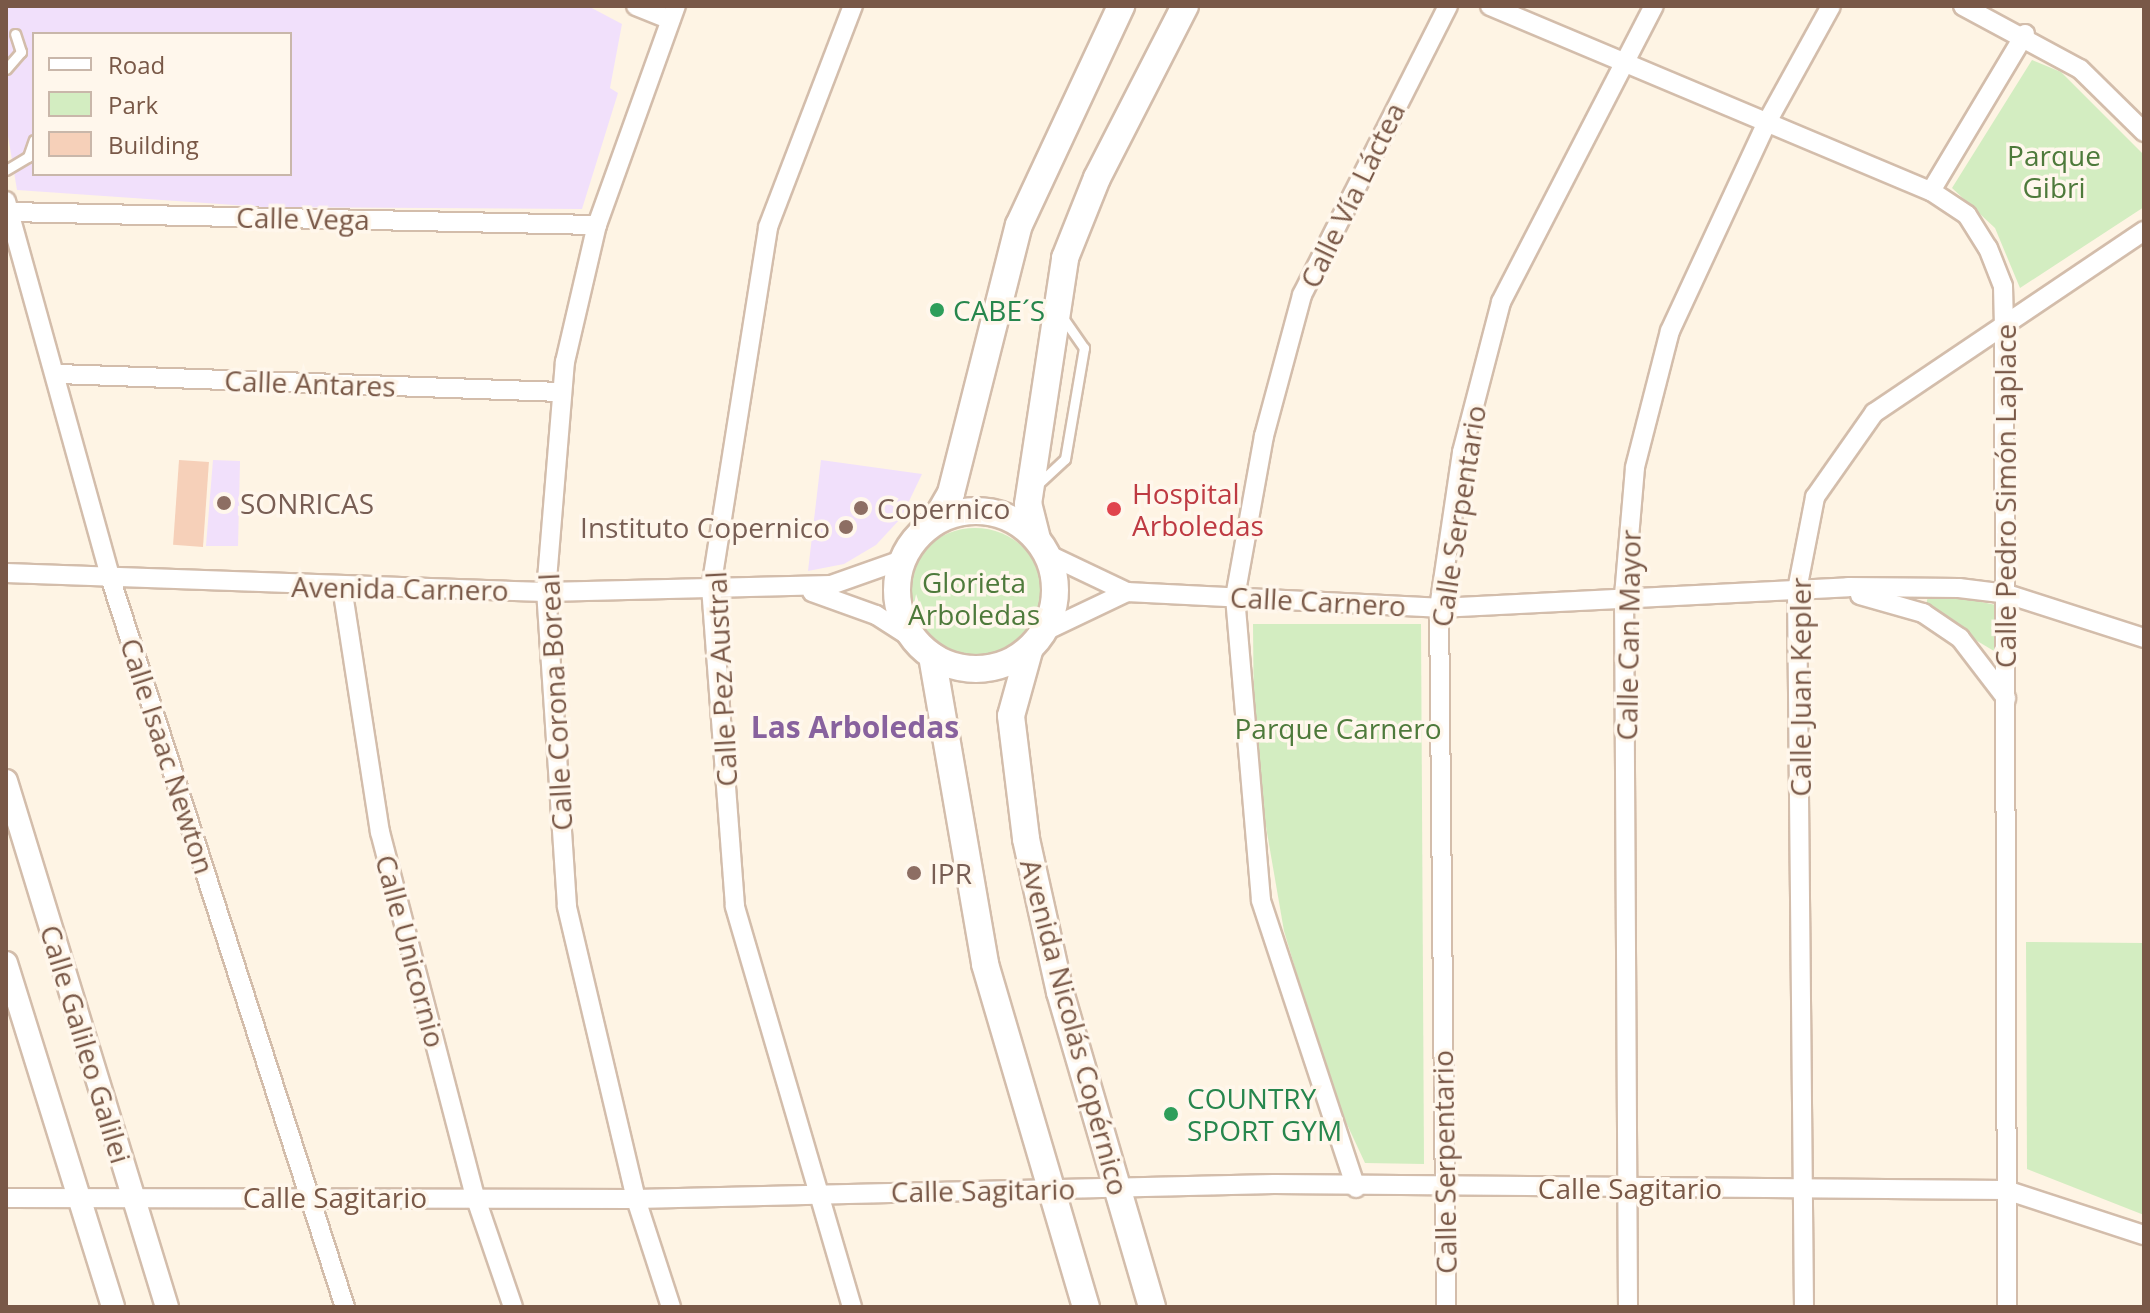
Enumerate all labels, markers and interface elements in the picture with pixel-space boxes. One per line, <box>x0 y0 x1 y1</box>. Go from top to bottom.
legend <box>32 32 292 176</box>
text: Road <box>108 48 165 81</box>
text: Park <box>108 88 158 121</box>
street label: Calle Vía Láctea <box>1293 97 1411 293</box>
text: Building <box>108 128 199 161</box>
park label: Parque Gibri <box>2007 138 2101 204</box>
street label: Calle Vega <box>236 200 370 236</box>
place label: CABE´S <box>953 293 1045 327</box>
marker: CABE´S <box>928 301 946 319</box>
street label: Calle Pedro Simón Laplace <box>1988 324 2022 668</box>
street label: Calle Antares <box>224 363 396 403</box>
street label: Calle Serpentario <box>1424 403 1492 629</box>
place label: Hospital Arboledas <box>1132 476 1264 542</box>
place label: SONRICAS <box>240 486 374 520</box>
place label: Copernico <box>877 491 1010 525</box>
marker: SONRICAS <box>215 494 233 512</box>
marker: Hospital Arboledas <box>1103 498 1125 520</box>
marker: Copernico <box>852 499 870 517</box>
place label: Instituto Copernico <box>580 510 830 544</box>
marker: Instituto Copernico <box>837 518 855 536</box>
street label: Calle Can Mayor <box>1609 529 1647 741</box>
park label: Glorieta Arboledas <box>908 565 1040 631</box>
street label: Avenida Carnero <box>291 569 509 607</box>
street label: Calle Pez Austral <box>699 570 743 788</box>
street label: Calle Corona Boreal <box>531 572 579 832</box>
street label: Calle Juan Kepler <box>1783 577 1817 797</box>
street label: Calle Carnero <box>1229 580 1407 622</box>
street label: Calle Isaac Newton <box>114 634 222 878</box>
district label: Las Arboledas <box>751 709 959 745</box>
park label: Parque Carnero <box>1235 711 1441 745</box>
street label: Calle Unicornio <box>369 851 453 1051</box>
street label: Avenida Nicolás Copérnico <box>1014 855 1136 1199</box>
place label: IPR <box>930 856 972 890</box>
marker: IPR <box>905 864 923 882</box>
street label: Calle Galileo Galilei <box>34 921 138 1167</box>
street label: Calle Serpentario <box>1425 1050 1463 1274</box>
place label: COUNTRY SPORT GYM <box>1187 1081 1342 1147</box>
marker: COUNTRY SPORT GYM <box>1162 1105 1180 1123</box>
street label: Calle Sagitario <box>1538 1171 1722 1205</box>
street label: Calle Sagitario <box>891 1172 1075 1208</box>
street label: Calle Sagitario <box>243 1180 427 1214</box>

